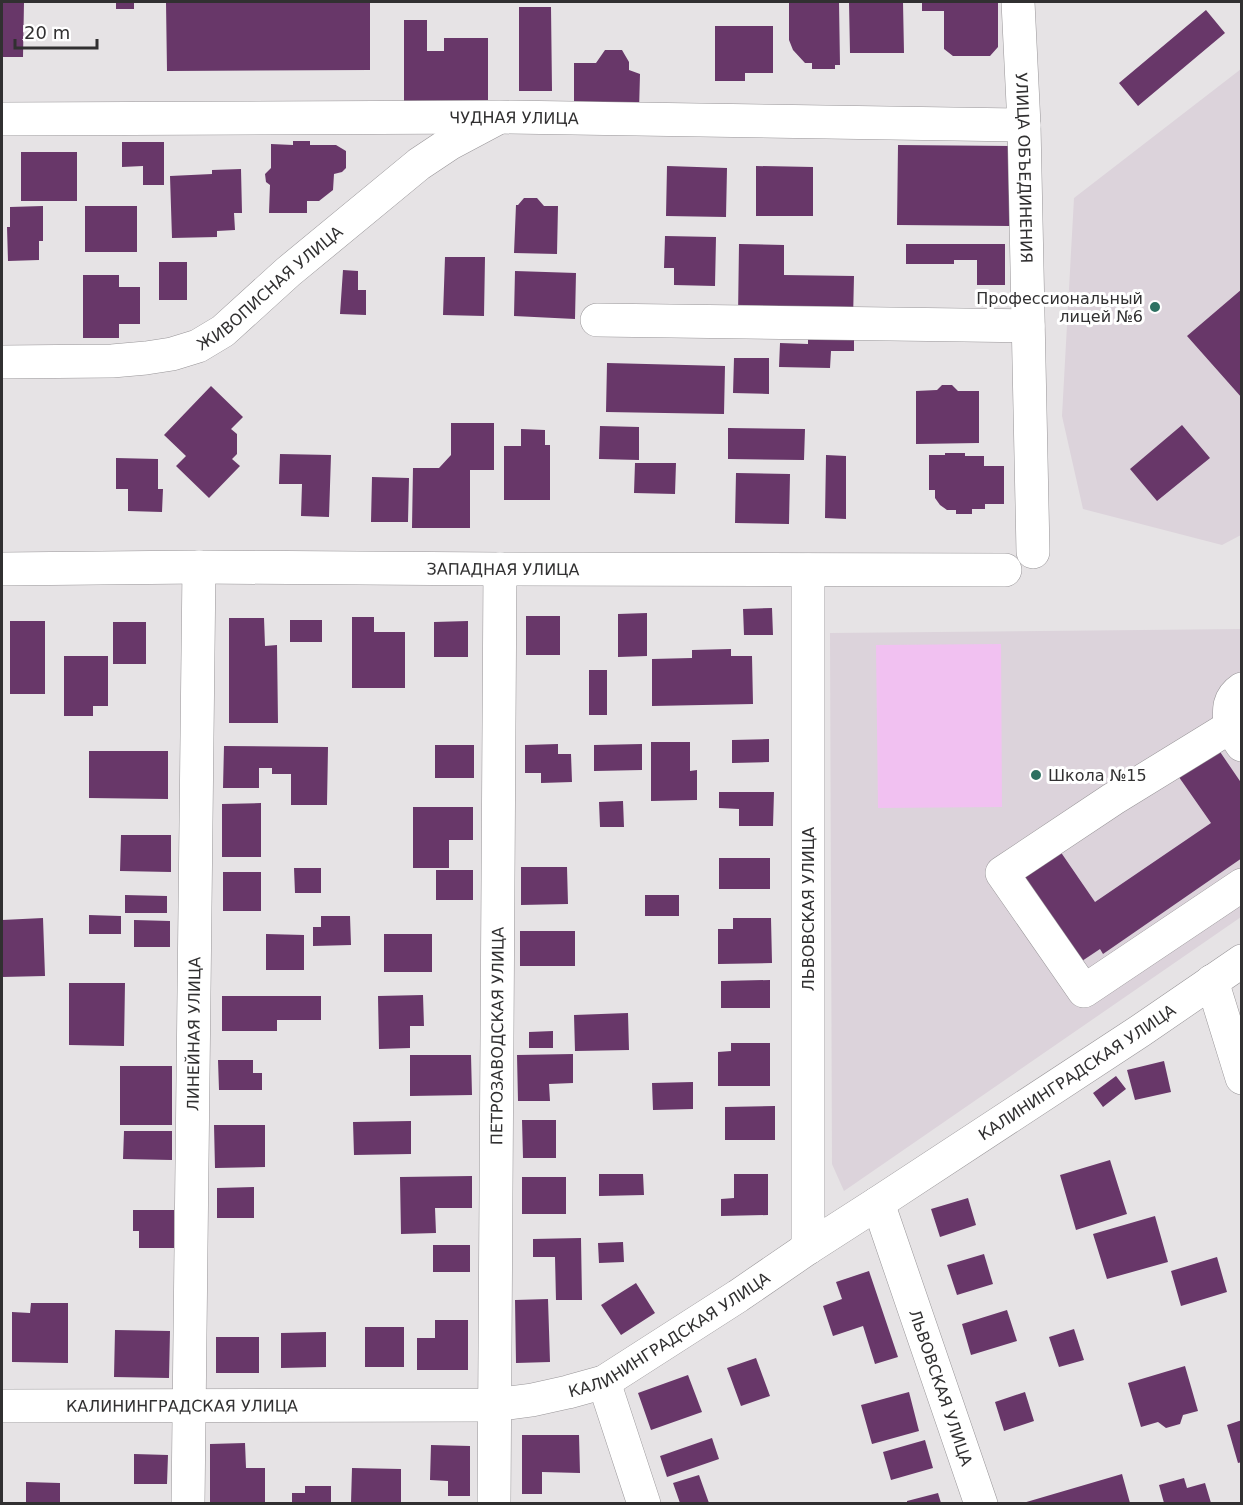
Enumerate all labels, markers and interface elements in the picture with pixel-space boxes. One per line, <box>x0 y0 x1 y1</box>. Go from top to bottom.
scale bar <box>15 12 98 50</box>
text: 20 m <box>24 22 70 43</box>
street label: УЛИЦА ОБЪЕДИНЕНИЯ <box>1011 72 1036 264</box>
street label: ЧУДНАЯ УЛИЦА <box>449 108 579 128</box>
street label: ЖИВОПИСНАЯ УЛИЦА <box>194 222 347 354</box>
place label: Профессиональный лицей №6 <box>976 289 1143 326</box>
marker: Профессиональный лицей №6 <box>1148 300 1162 314</box>
street label: ЗАПАДНАЯ УЛИЦА <box>426 560 580 579</box>
place label: Школа №15 <box>1048 766 1147 785</box>
marker: Школа №15 <box>1029 768 1043 782</box>
street label: ЛЬВОВСКАЯ УЛИЦА <box>799 827 818 991</box>
street label: ПЕТРОЗАВОДСКАЯ УЛИЦА <box>487 927 508 1145</box>
street label: ЛИНЕЙНАЯ УЛИЦА <box>184 957 204 1111</box>
street label: КАЛИНИНГРАДСКАЯ УЛИЦА <box>975 1001 1179 1144</box>
street label: КАЛИНИНГРАДСКАЯ УЛИЦА <box>566 1268 774 1401</box>
street label: ЛЬВОВСКАЯ УЛИЦА <box>905 1307 976 1469</box>
street label: КАЛИНИНГРАДСКАЯ УЛИЦА <box>66 1396 298 1416</box>

